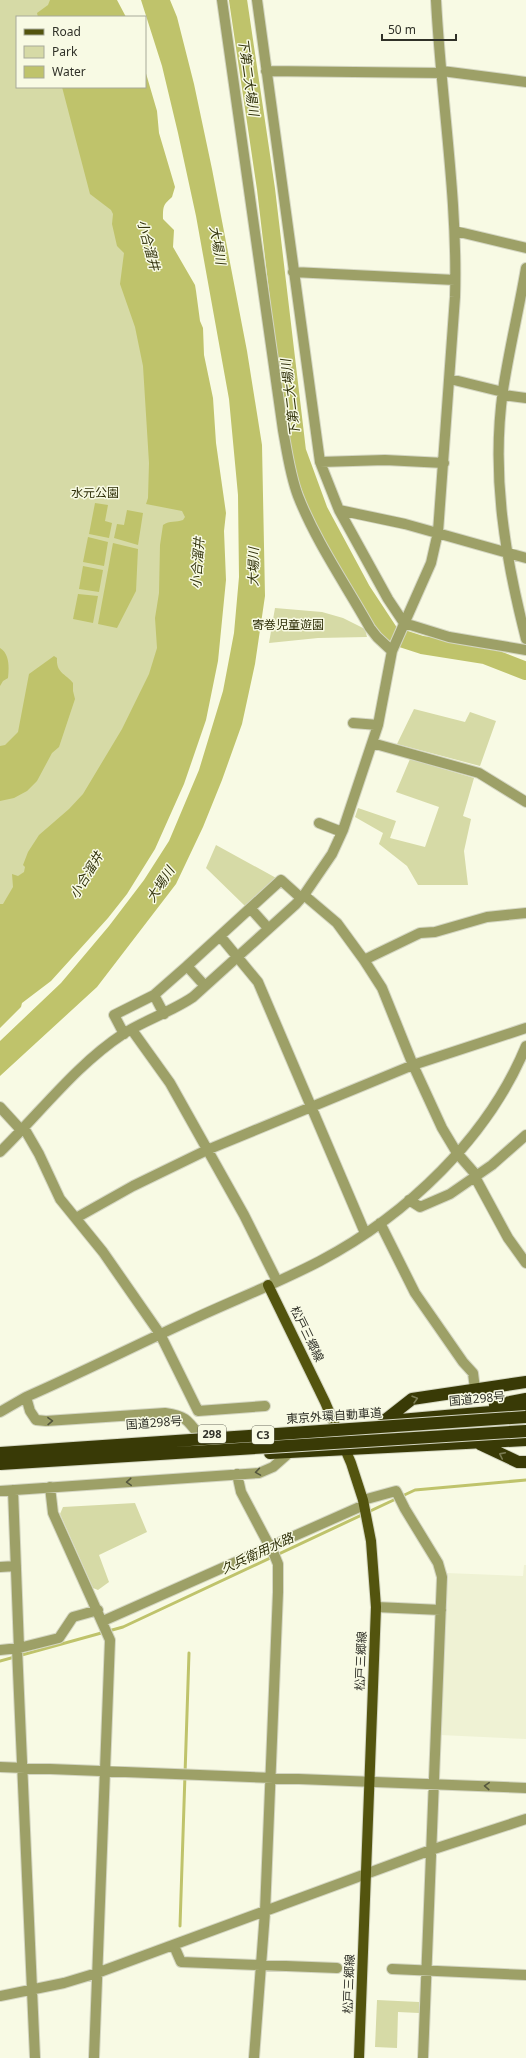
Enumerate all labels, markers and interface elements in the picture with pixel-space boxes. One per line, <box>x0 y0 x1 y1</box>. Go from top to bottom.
legend <box>16 16 146 88</box>
scale bar <box>382 16 456 42</box>
text: 50 m <box>388 21 416 38</box>
text: Road <box>52 23 81 40</box>
water label: 下第二大場川 <box>235 37 264 119</box>
text: Park <box>52 43 78 60</box>
text: Water <box>52 63 86 80</box>
water label: 小合溜井 <box>134 218 165 273</box>
water label: 大場川 <box>206 224 231 268</box>
water label: 下第二大場川 <box>276 356 304 438</box>
park label: 水元公園 <box>71 484 119 501</box>
water label: 小合溜井 <box>186 535 208 590</box>
water label: 大場川 <box>244 545 262 587</box>
park label: 寄巻児童遊園 <box>252 616 324 633</box>
water label: 小合溜井 <box>65 847 108 902</box>
water label: 大場川 <box>142 861 179 905</box>
street label: 松戸三郷線 <box>287 1303 328 1364</box>
street label: 国道298号 <box>448 1388 506 1409</box>
one-way arrow <box>412 1395 419 1404</box>
street label: 東京外環自動車道 <box>285 1404 382 1427</box>
street label: 国道298号 <box>125 1412 183 1433</box>
one-way arrow <box>47 1417 53 1425</box>
road number: 298 <box>198 1425 226 1443</box>
road number: C3 <box>252 1426 274 1444</box>
one-way arrow <box>499 1452 506 1460</box>
one-way arrow <box>255 1467 261 1476</box>
one-way arrow <box>126 1477 132 1486</box>
water label: 久兵衛用水路 <box>218 1528 297 1578</box>
street label: 松戸三郷線 <box>351 1631 370 1691</box>
one-way arrow <box>484 1782 490 1790</box>
street label: 松戸三郷線 <box>339 1954 358 2014</box>

